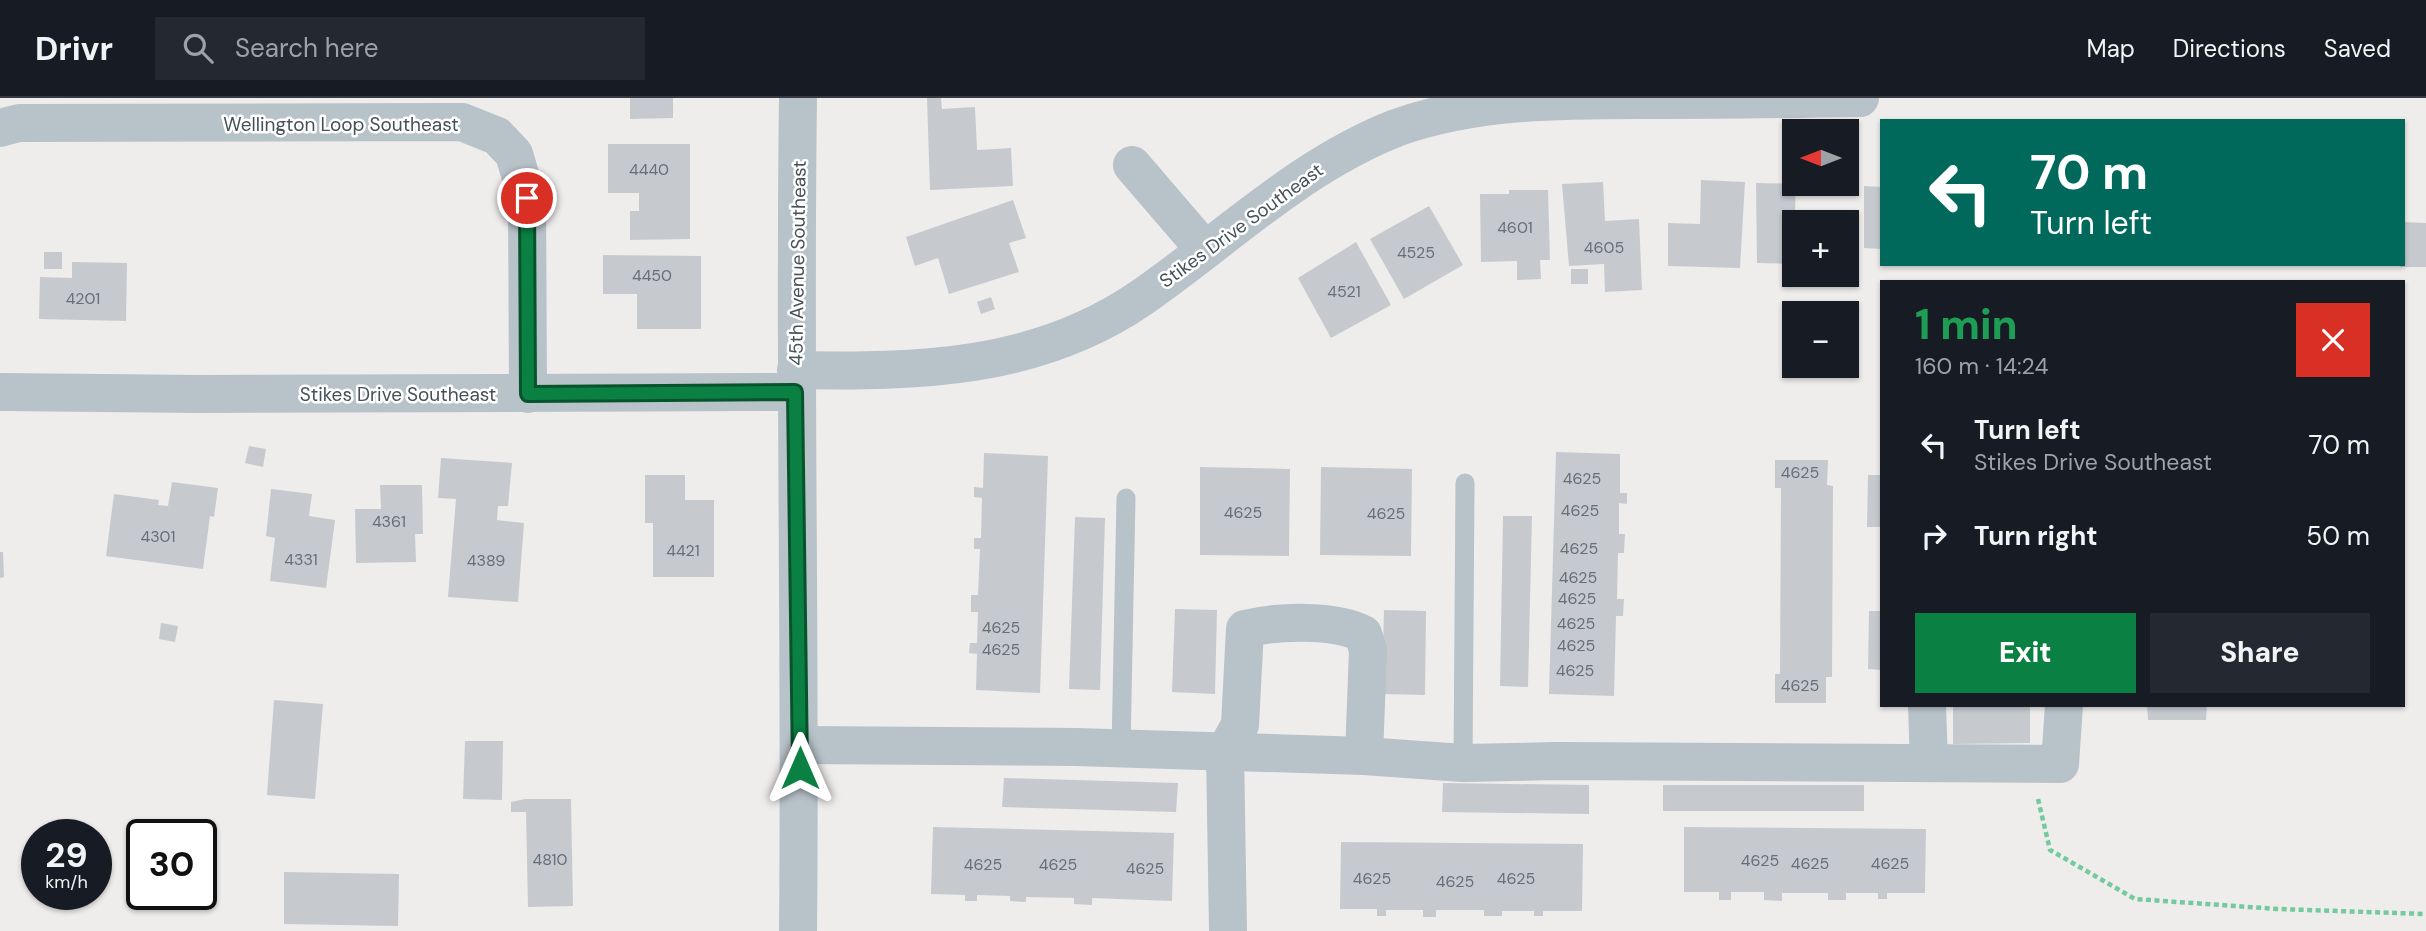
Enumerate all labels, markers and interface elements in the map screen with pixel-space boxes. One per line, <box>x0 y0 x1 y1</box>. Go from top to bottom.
search box <box>155 17 645 80</box>
text: Drivr <box>35 27 113 70</box>
icon: search <box>179 29 217 67</box>
text: Search here <box>235 31 378 65</box>
text: Map <box>2087 33 2135 64</box>
text: Directions <box>2173 33 2286 64</box>
text: Saved <box>2324 33 2391 64</box>
street label: Wellington Loop Southeast <box>223 112 459 137</box>
north arrow <box>1782 119 1858 196</box>
map controls <box>1782 119 1859 378</box>
text: 70 m <box>2030 140 2148 204</box>
icon: left <box>1915 147 2006 238</box>
street label: Stikes Drive Southeast <box>1154 158 1328 293</box>
house number: 4440 <box>629 159 669 180</box>
street label: 45th Avenue Southeast <box>783 160 812 366</box>
pin <box>497 168 557 228</box>
icon: arrive <box>508 179 546 217</box>
text: Turn left <box>2030 202 2152 244</box>
button: + <box>1782 210 1859 287</box>
house number: 4601 <box>1497 217 1533 238</box>
house number: 4605 <box>1584 237 1624 258</box>
house number: 4525 <box>1397 242 1435 263</box>
house number: 4450 <box>632 265 672 286</box>
house number: 4521 <box>1327 281 1361 302</box>
house number: 4201 <box>66 288 100 309</box>
text: 1 min <box>1915 297 2018 352</box>
button: − <box>1782 301 1859 378</box>
button: close <box>2296 303 2370 377</box>
text: 160 m · 14:24 <box>1915 351 2048 381</box>
street label: Stikes Drive Southeast <box>300 382 496 407</box>
text: Turn left <box>1974 413 2081 447</box>
icon: left <box>1915 426 1953 464</box>
text: 70 m <box>2309 428 2370 462</box>
text: Stikes Drive Southeast <box>1974 447 2212 477</box>
house number: 4625 <box>1781 462 1819 483</box>
house number: 4625 <box>1563 468 1601 489</box>
house number: 4625 <box>1561 500 1599 521</box>
house number: 4625 <box>1224 502 1262 523</box>
house number: 4625 <box>1367 503 1405 524</box>
house number: 4361 <box>372 511 406 532</box>
icon: right <box>1915 517 1953 555</box>
text: Turn right <box>1974 519 2098 553</box>
text: 50 m <box>2306 519 2370 553</box>
house number: 4301 <box>140 526 176 547</box>
house number: 4625 <box>1560 538 1598 559</box>
house number: 4421 <box>666 540 700 561</box>
house number: 4331 <box>284 549 318 570</box>
house number: 4389 <box>467 550 505 571</box>
house number: 4625 <box>1559 567 1597 588</box>
house number: 4625 <box>1558 588 1596 609</box>
house number: 4625 <box>1557 613 1595 634</box>
button: Exit <box>1915 613 2136 693</box>
button: Share <box>2150 613 2370 693</box>
house number: 4625 <box>982 617 1020 638</box>
house number: 4625 <box>1557 635 1595 656</box>
house number: 4625 <box>982 639 1020 660</box>
house number: 4625 <box>1556 660 1594 681</box>
house number: 4625 <box>1781 675 1819 696</box>
position arrow <box>763 731 837 805</box>
speed limit sign: 30 <box>126 819 217 910</box>
text: 29 <box>45 832 88 878</box>
house number: 4810 <box>532 849 568 870</box>
house number: 4625 <box>1741 850 1779 871</box>
house number: 4625 <box>1791 853 1829 874</box>
house number: 4625 <box>1871 853 1909 874</box>
house number: 4625 <box>964 854 1002 875</box>
house number: 4625 <box>1039 854 1077 875</box>
house number: 4625 <box>1126 858 1164 879</box>
house number: 4625 <box>1353 868 1391 889</box>
house number: 4625 <box>1497 868 1535 889</box>
text: km/h <box>45 870 88 894</box>
house number: 4625 <box>1436 871 1474 892</box>

